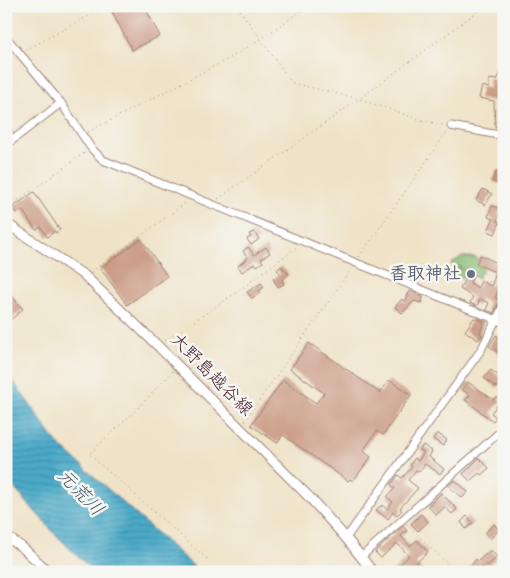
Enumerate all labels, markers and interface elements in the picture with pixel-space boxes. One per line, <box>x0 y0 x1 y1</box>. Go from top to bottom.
place label: 香取神社 <box>389 260 461 289</box>
marker: 香取神社 <box>465 268 477 280</box>
street label: 大野島越谷線 <box>163 327 259 423</box>
water label: 元荒川 <box>49 462 111 524</box>

